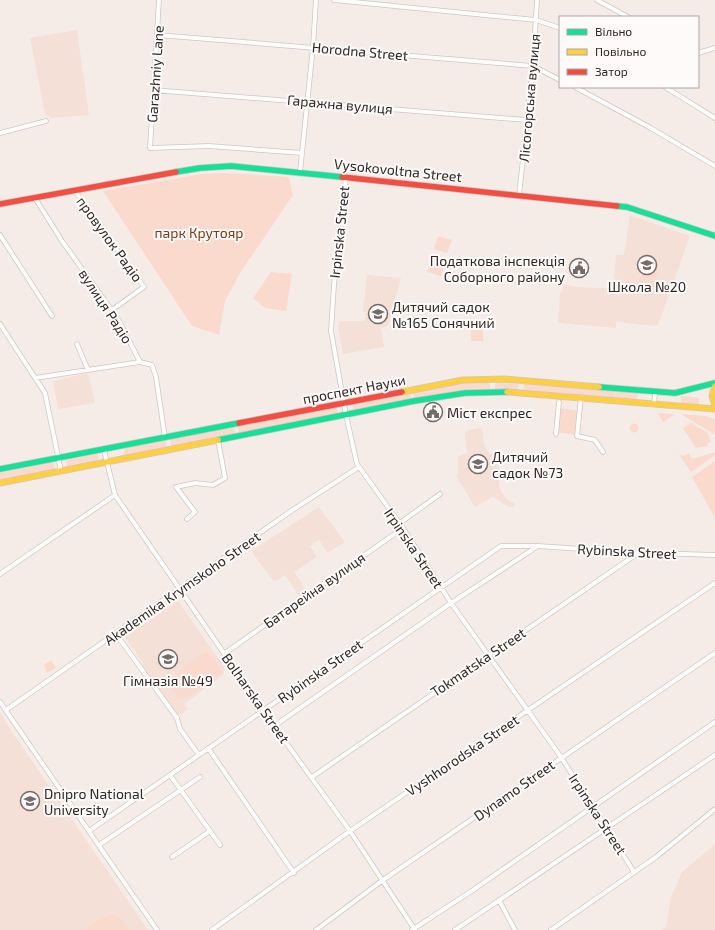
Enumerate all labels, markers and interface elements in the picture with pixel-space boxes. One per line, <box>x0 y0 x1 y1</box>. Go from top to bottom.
legend <box>559 16 699 88</box>
text: Вільно <box>595 24 632 38</box>
street label: Garazhniy Lane <box>143 25 167 123</box>
street label: Лісогорська вулиця <box>515 33 543 163</box>
street label: Horodna Street <box>311 38 409 64</box>
text: Повільно <box>595 44 646 58</box>
text: Затор <box>595 64 628 78</box>
street label: Гаражна вулиця <box>286 91 394 117</box>
street label: Vysokovoltna Street <box>333 155 463 185</box>
street label: Irpinska Street <box>326 185 352 279</box>
street label: провулок Радіо <box>73 193 147 285</box>
park label: парк Крутояр <box>154 224 244 241</box>
place label: Податкова інспекція Соборного району <box>430 252 566 285</box>
school or university icon: Школа №20 <box>636 254 658 276</box>
public building icon: Податкова інспекція Соборного району <box>568 257 590 279</box>
street label: вулиця Радіо <box>76 266 136 346</box>
place label: Школа №20 <box>608 278 686 295</box>
place label: Дитячий садок №165 Сонячний <box>392 298 495 331</box>
school or university icon: Дитячий садок №165 Сонячний <box>367 303 389 325</box>
street label: проспект Науки <box>301 371 407 407</box>
public building icon: Міст експрес <box>422 401 444 423</box>
place label: Міст експрес <box>447 404 532 421</box>
place label: Дитячий садок №73 <box>492 448 563 481</box>
school or university icon: Дитячий садок №73 <box>467 453 489 475</box>
street label: Irpinska Street <box>381 505 447 591</box>
street label: Akademika Krymskoho Street <box>101 528 263 648</box>
street label: Rybinska Street <box>577 540 677 562</box>
street label: Батарейна вулиця <box>260 549 368 631</box>
street label: Tokmatska Street <box>427 624 529 700</box>
street label: Rybinska Street <box>274 635 366 707</box>
school or university icon: Гімназія №49 <box>157 648 179 670</box>
street label: Bolharska Street <box>219 650 293 746</box>
place label: Гімназія №49 <box>123 672 213 689</box>
street label: Vyshhorodska Street <box>402 711 522 799</box>
street label: Dynamo Street <box>470 756 558 824</box>
street label: Irpinska Street <box>566 770 630 858</box>
place label: Dnipro National University <box>44 785 145 818</box>
school or university icon: Dnipro National University <box>19 790 41 812</box>

